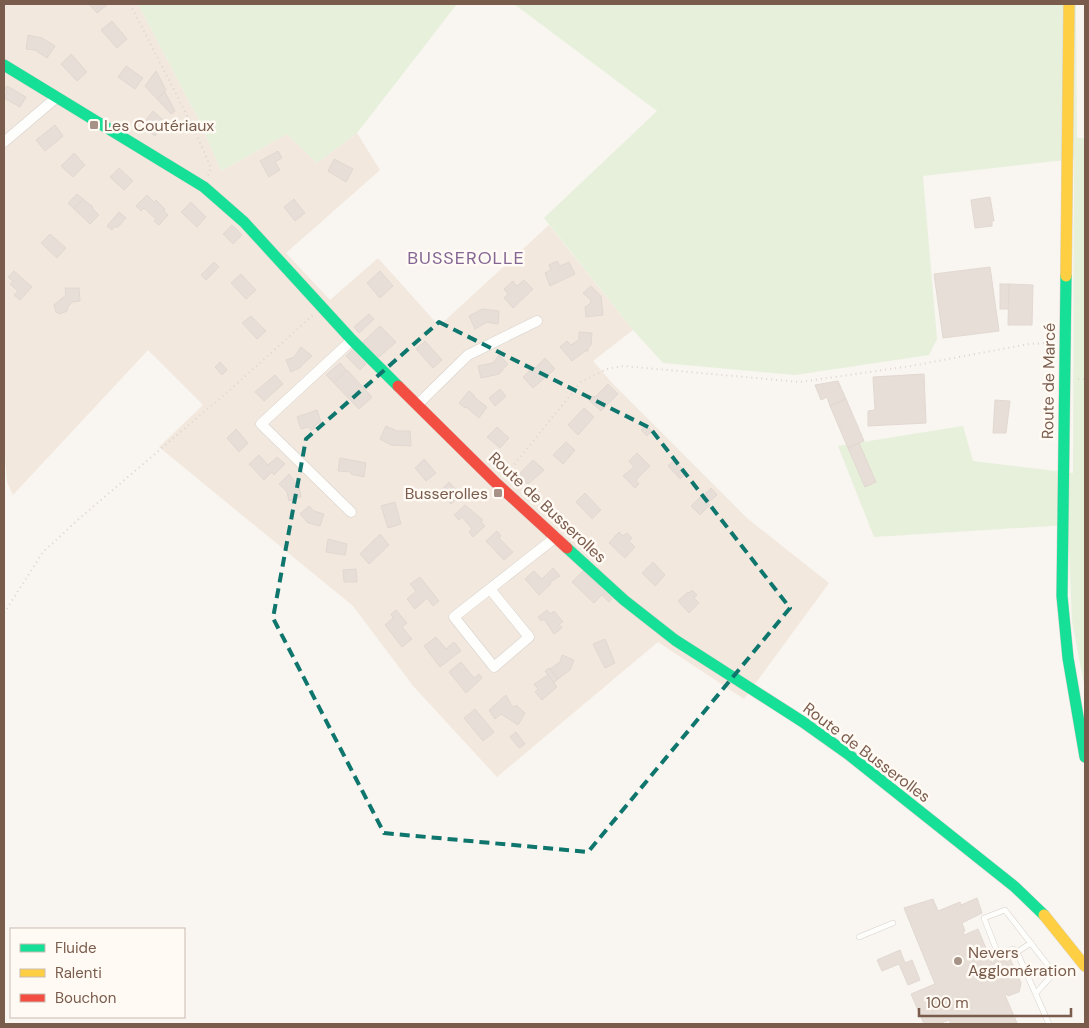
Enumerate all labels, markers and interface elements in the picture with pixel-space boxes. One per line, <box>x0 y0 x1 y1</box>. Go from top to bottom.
place label: Les Coutériaux <box>104 115 214 136</box>
marker: Les Coutériaux <box>88 119 100 131</box>
district label: BUSSEROLLE <box>407 246 525 270</box>
street label: Route de Marcé <box>1037 323 1060 439</box>
street label: Route de Busserolles <box>484 447 611 567</box>
place label: Busserolles <box>405 483 488 504</box>
marker: Busserolles <box>492 487 504 499</box>
street label: Route de Busserolles <box>799 698 934 807</box>
legend <box>10 928 185 1018</box>
text: Fluide <box>55 938 97 958</box>
place label: Nevers Agglomération <box>968 942 1076 981</box>
marker: Nevers Agglomération <box>952 955 964 967</box>
text: Ralenti <box>55 963 102 983</box>
scale bar <box>919 986 1072 1018</box>
text: Bouchon <box>55 988 116 1008</box>
text: 100 m <box>926 993 969 1013</box>

